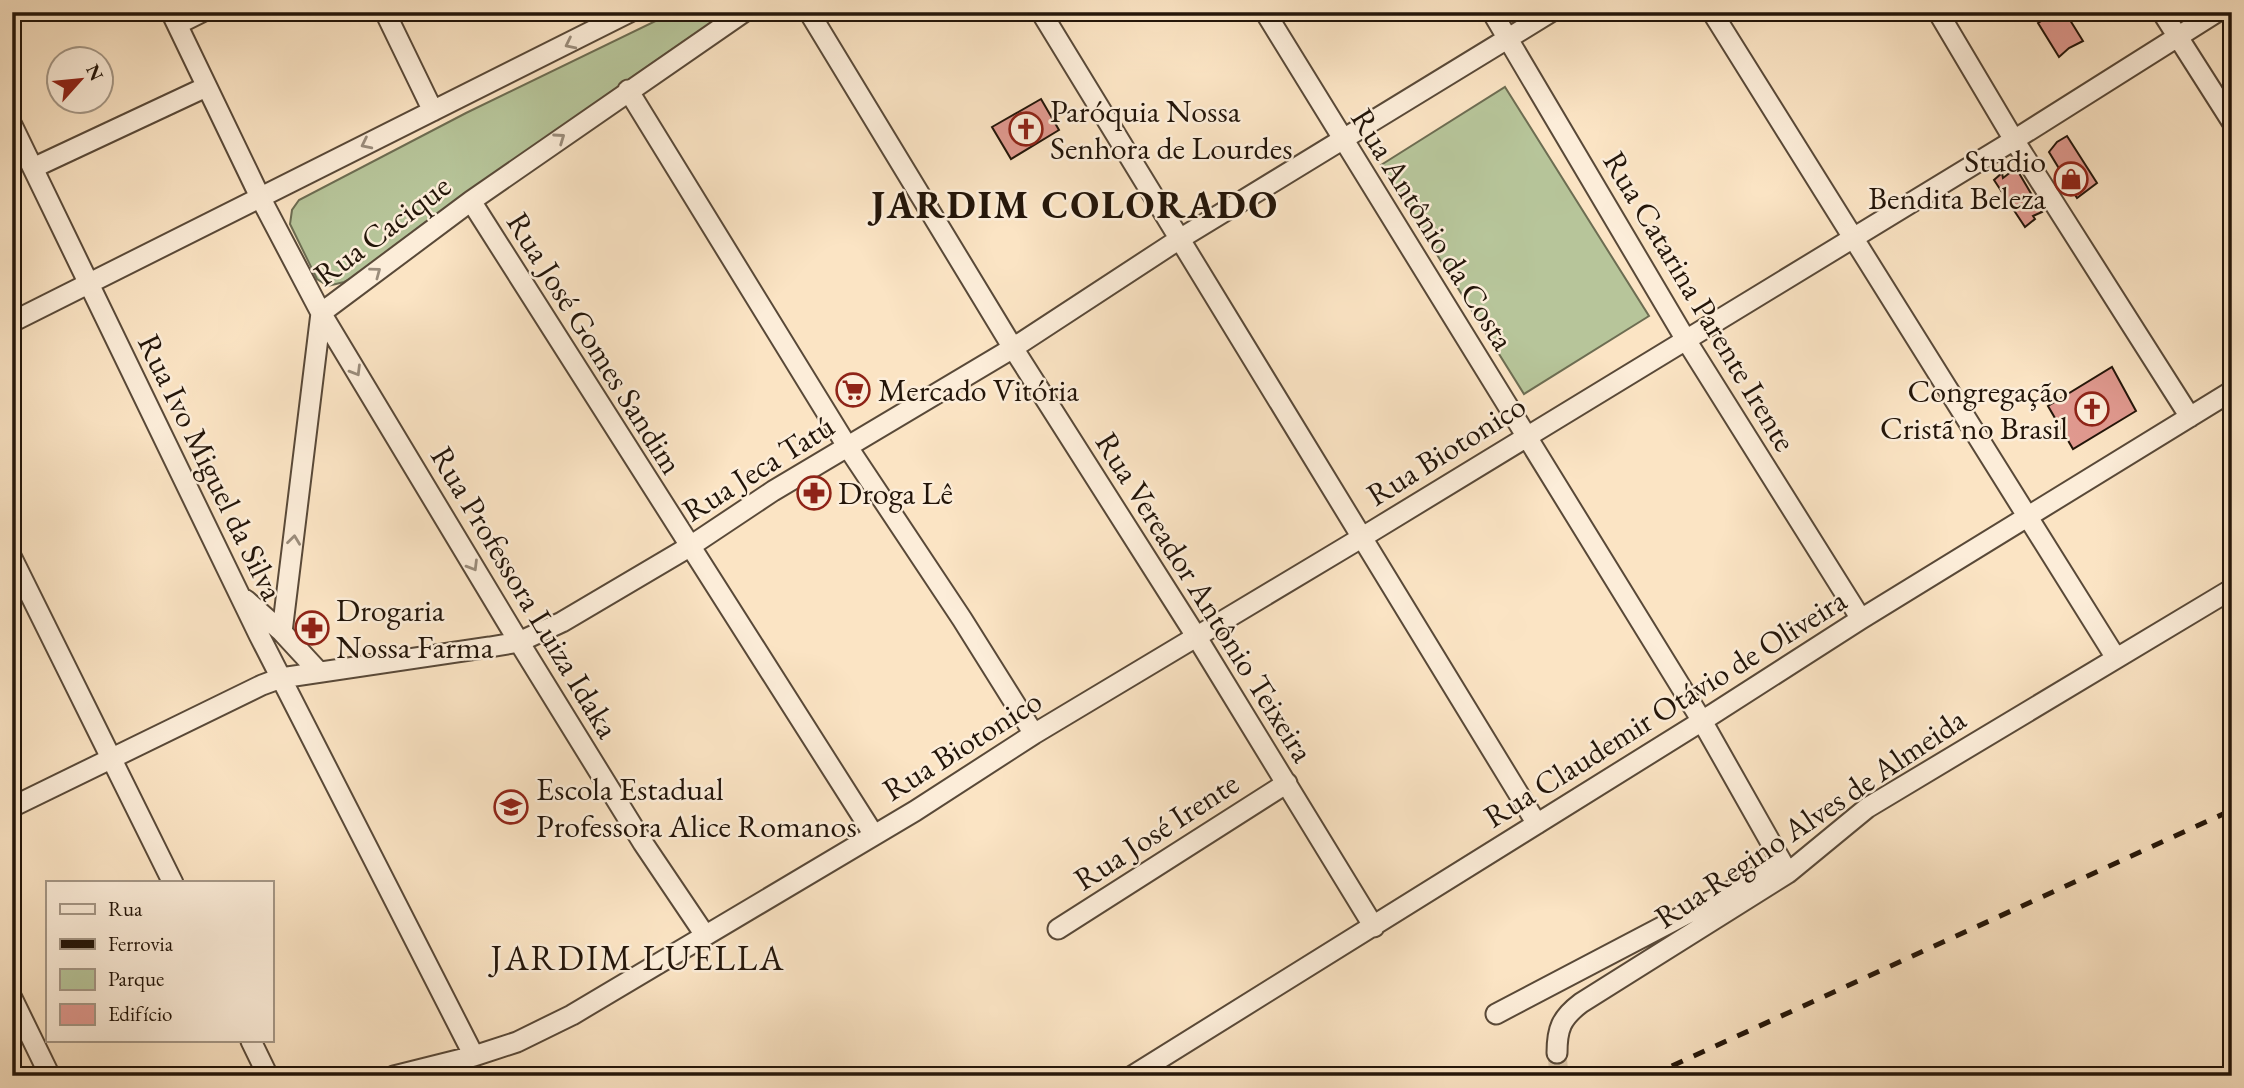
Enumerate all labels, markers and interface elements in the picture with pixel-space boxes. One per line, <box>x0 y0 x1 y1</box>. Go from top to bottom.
one-way arrow <box>565 35 577 49</box>
north arrow <box>46 46 116 116</box>
text: N <box>80 60 110 86</box>
place label: Paróquia Nossa Senhora de Lourdes <box>1050 90 1293 169</box>
street label: Rua Antônio da Costa <box>1342 100 1525 358</box>
church icon: Paróquia Nossa Senhora de Lourdes <box>1007 110 1045 148</box>
one-way arrow <box>552 134 565 146</box>
one-way arrow <box>361 136 373 150</box>
place label: Studio Bendita Beleza <box>1868 140 2046 219</box>
street label: Rua Catarina Parente Irente <box>1594 143 1806 459</box>
shop icon: Studio Bendita Beleza <box>2052 160 2090 198</box>
street label: Rua Cacique <box>305 165 459 295</box>
district label: JARDIM COLORADO <box>867 180 1279 229</box>
street label: Rua José Gomes Sandim <box>497 204 693 482</box>
one-way arrow <box>368 267 381 280</box>
street label: Rua Ivo Miguel da Silva <box>128 327 294 607</box>
one-way arrow <box>348 364 361 377</box>
place label: Mercado Vitória <box>878 369 1079 411</box>
place label: Congregação Cristã no Brasil <box>1880 370 2068 449</box>
supermarket icon: Mercado Vitória <box>834 371 872 409</box>
street label: Rua Biotonico <box>1358 384 1534 516</box>
church icon: Congregação Cristã no Brasil <box>2073 390 2111 428</box>
street label: Rua Jeca Tatú <box>674 405 842 531</box>
street label: Rua Vereador Antônio Teixeira <box>1086 424 1324 770</box>
street label: Rua Professora Luiza Idaka <box>421 438 629 746</box>
place label: Droga Lê <box>838 472 953 514</box>
pharmacy icon: Droga Lê <box>795 474 833 512</box>
one-way arrow <box>286 534 301 546</box>
one-way arrow <box>465 559 478 572</box>
street label: Rua Claudemir Otávio de Oliveira <box>1476 579 1854 837</box>
place label: Drogaria Nossa Farma <box>336 589 494 668</box>
pharmacy icon: Drogaria Nossa Farma <box>293 609 331 647</box>
street label: Rua Biotonico <box>874 679 1050 811</box>
street label: Rua Regino Alves de Almeida <box>1646 698 1974 938</box>
street label: Rua José Irente <box>1066 762 1246 900</box>
place label: Escola Estadual Professora Alice Romanos <box>536 768 857 847</box>
school or university icon: Escola Estadual Professora Alice Romanos <box>492 788 530 826</box>
legend <box>46 881 273 1042</box>
text: Rua <box>108 895 143 922</box>
text: Ferrovia <box>108 930 174 957</box>
district label: JARDIM LUELLA <box>487 935 786 980</box>
text: Parque <box>108 965 164 992</box>
text: Edifício <box>108 1000 172 1027</box>

